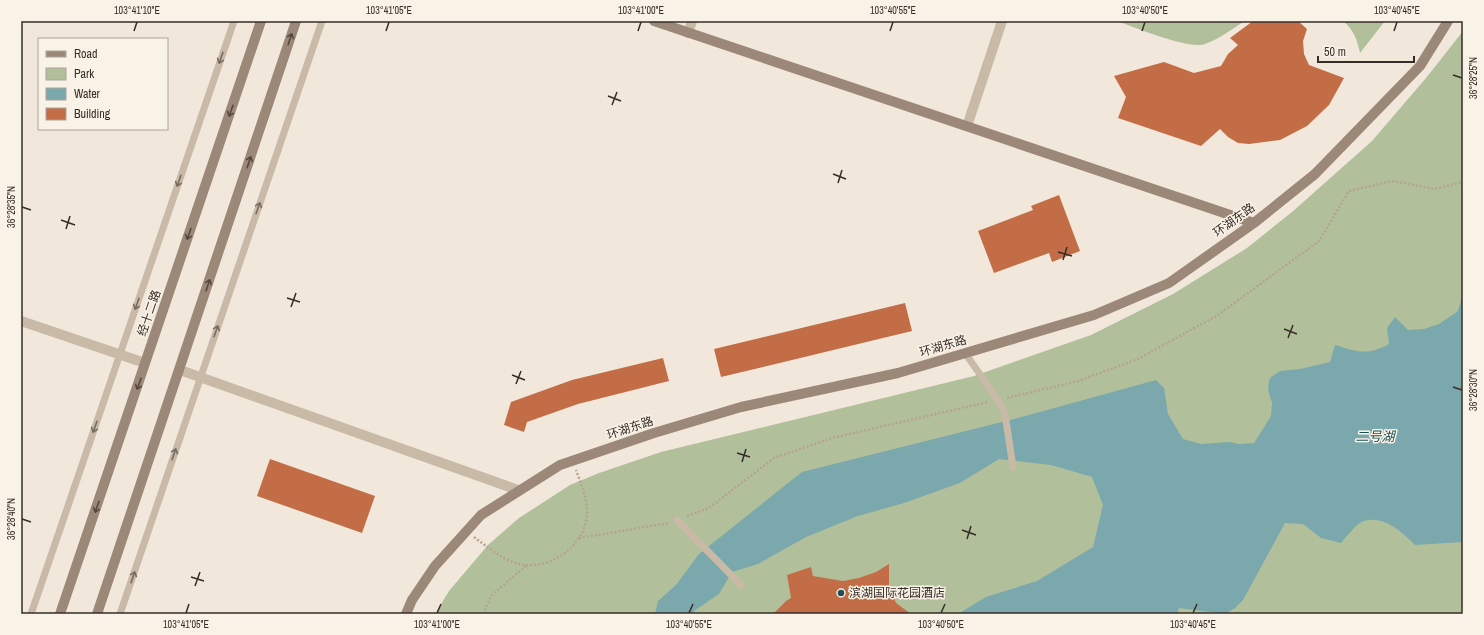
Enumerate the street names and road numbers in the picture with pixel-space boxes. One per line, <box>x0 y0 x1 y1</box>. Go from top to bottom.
street label: 环湖东路 <box>1210 199 1258 241</box>
street label: 经十二路 <box>134 288 164 338</box>
street label: 环湖东路 <box>918 332 968 360</box>
street label: 环湖东路 <box>605 413 655 443</box>

